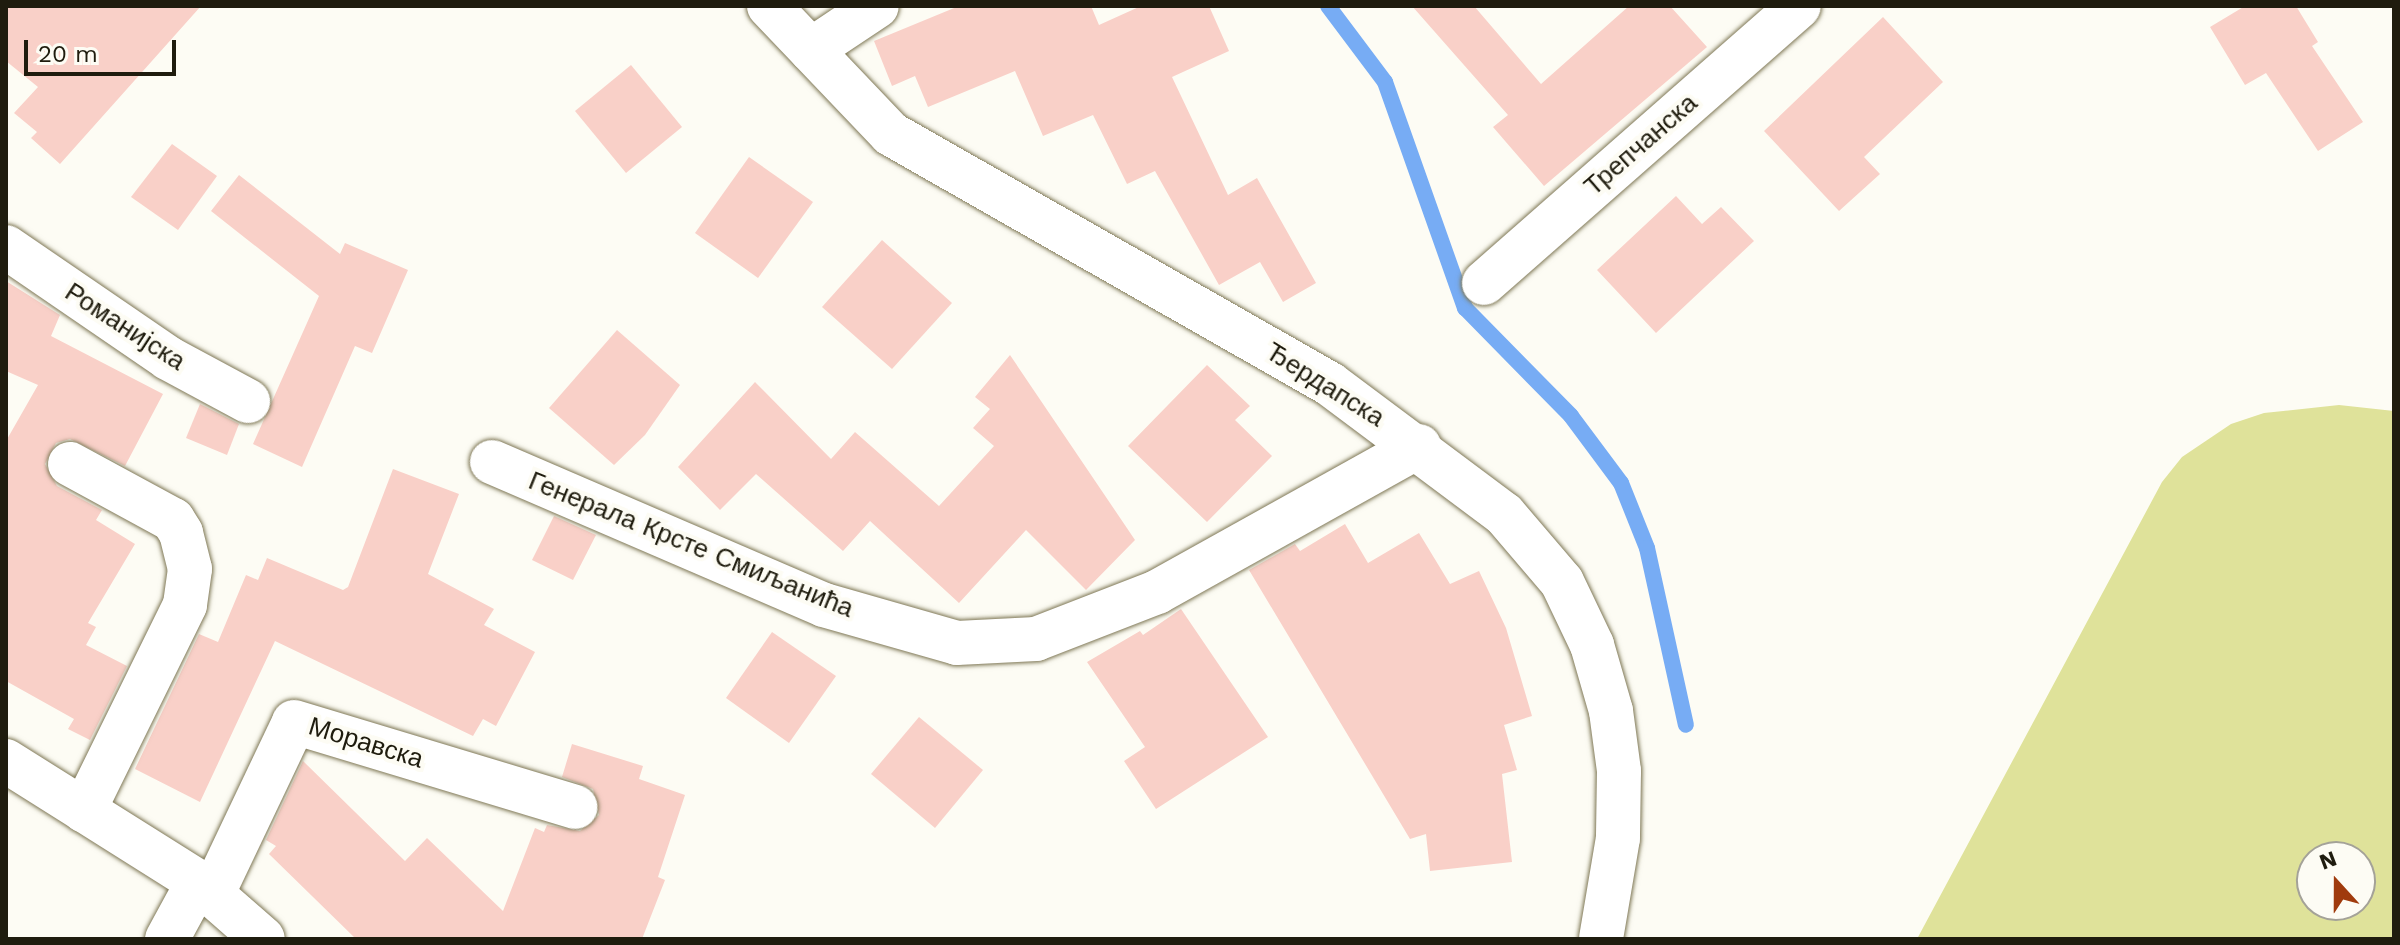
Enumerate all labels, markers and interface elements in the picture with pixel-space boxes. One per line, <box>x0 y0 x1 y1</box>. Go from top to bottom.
scale bar <box>28 24 180 74</box>
text: 20 m <box>38 40 98 68</box>
street label: Трепчанска <box>1578 88 1704 202</box>
street label: Романијска <box>59 277 191 377</box>
street label: Ђердапска <box>1260 336 1390 434</box>
street label: Генерала Крсте Смиљанића <box>524 465 858 625</box>
street label: Моравска <box>305 711 427 775</box>
north arrow <box>2296 841 2376 921</box>
text: N <box>2316 845 2340 875</box>

